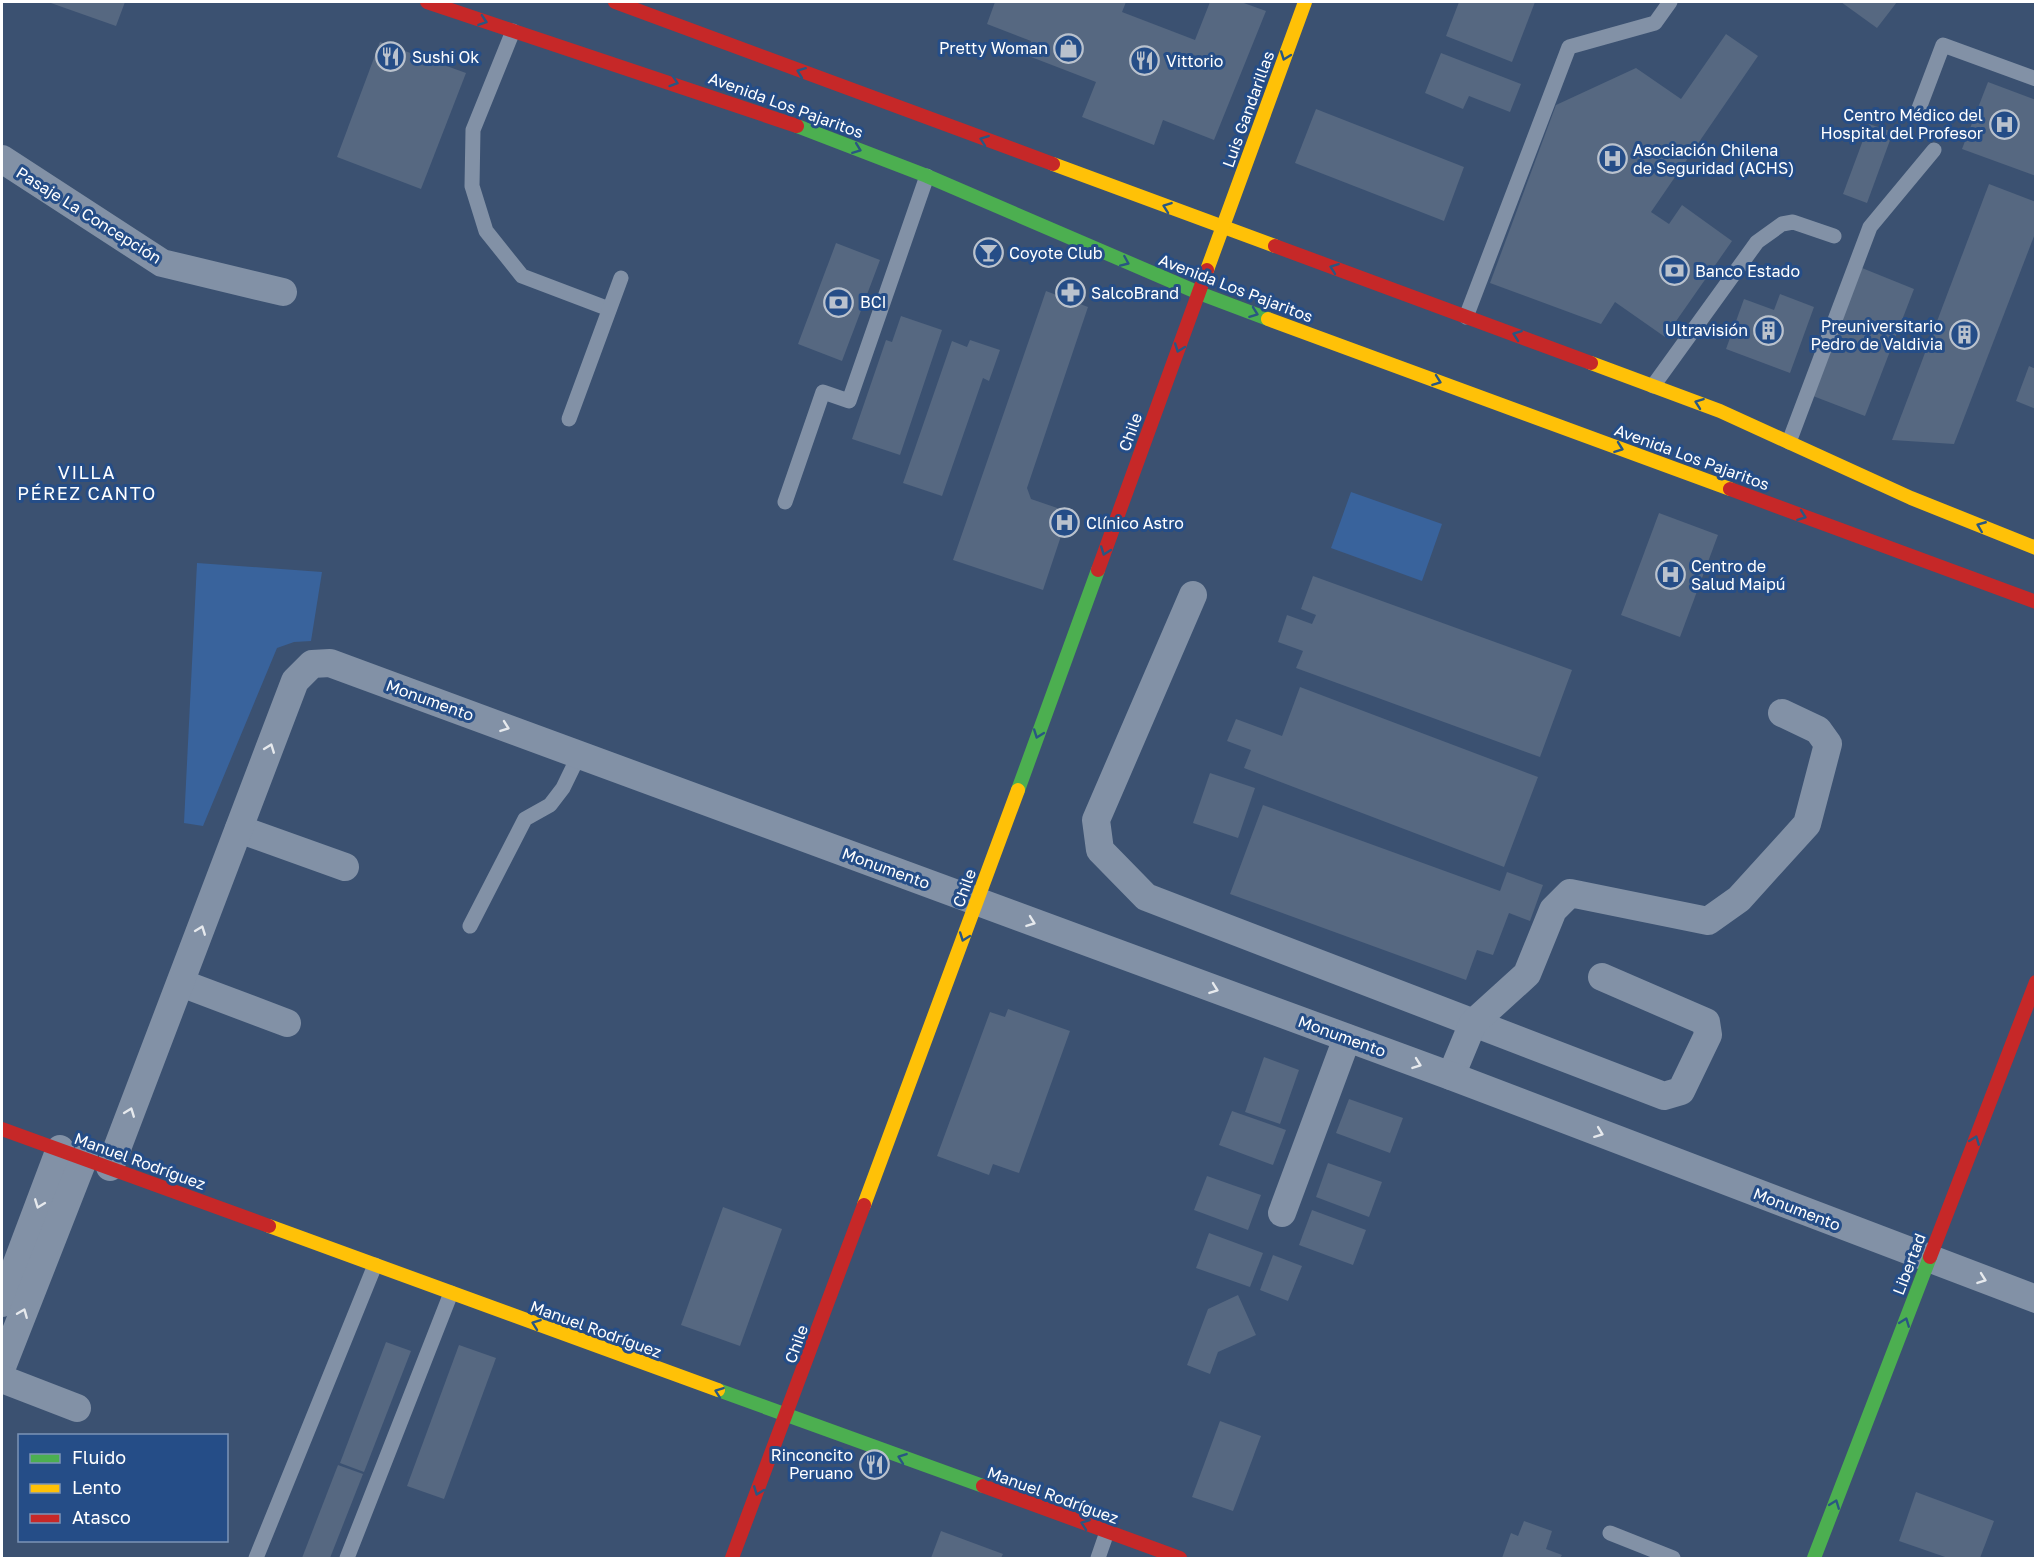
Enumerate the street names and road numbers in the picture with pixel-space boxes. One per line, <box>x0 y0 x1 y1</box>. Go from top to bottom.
street label: Luis Gandarillas <box>1218 48 1278 170</box>
street label: Avenida Los Pajaritos <box>706 68 866 142</box>
street label: Pasaje La Concepción <box>13 162 165 268</box>
street label: Avenida Los Pajaritos <box>1156 249 1316 327</box>
street label: Chile <box>1114 410 1146 454</box>
street label: Avenida Los Pajaritos <box>1612 420 1772 494</box>
street label: Monumento <box>383 675 477 725</box>
street label: Monumento <box>839 843 933 893</box>
street label: Chile <box>948 866 980 910</box>
street label: Monumento <box>1295 1011 1389 1061</box>
street label: Manuel Rodríguez <box>72 1128 208 1194</box>
street label: Monumento <box>1750 1183 1844 1235</box>
street label: Libertad <box>1888 1230 1930 1298</box>
street label: Manuel Rodríguez <box>528 1296 664 1362</box>
street label: Chile <box>780 1322 812 1366</box>
street label: Manuel Rodríguez <box>985 1462 1121 1528</box>

